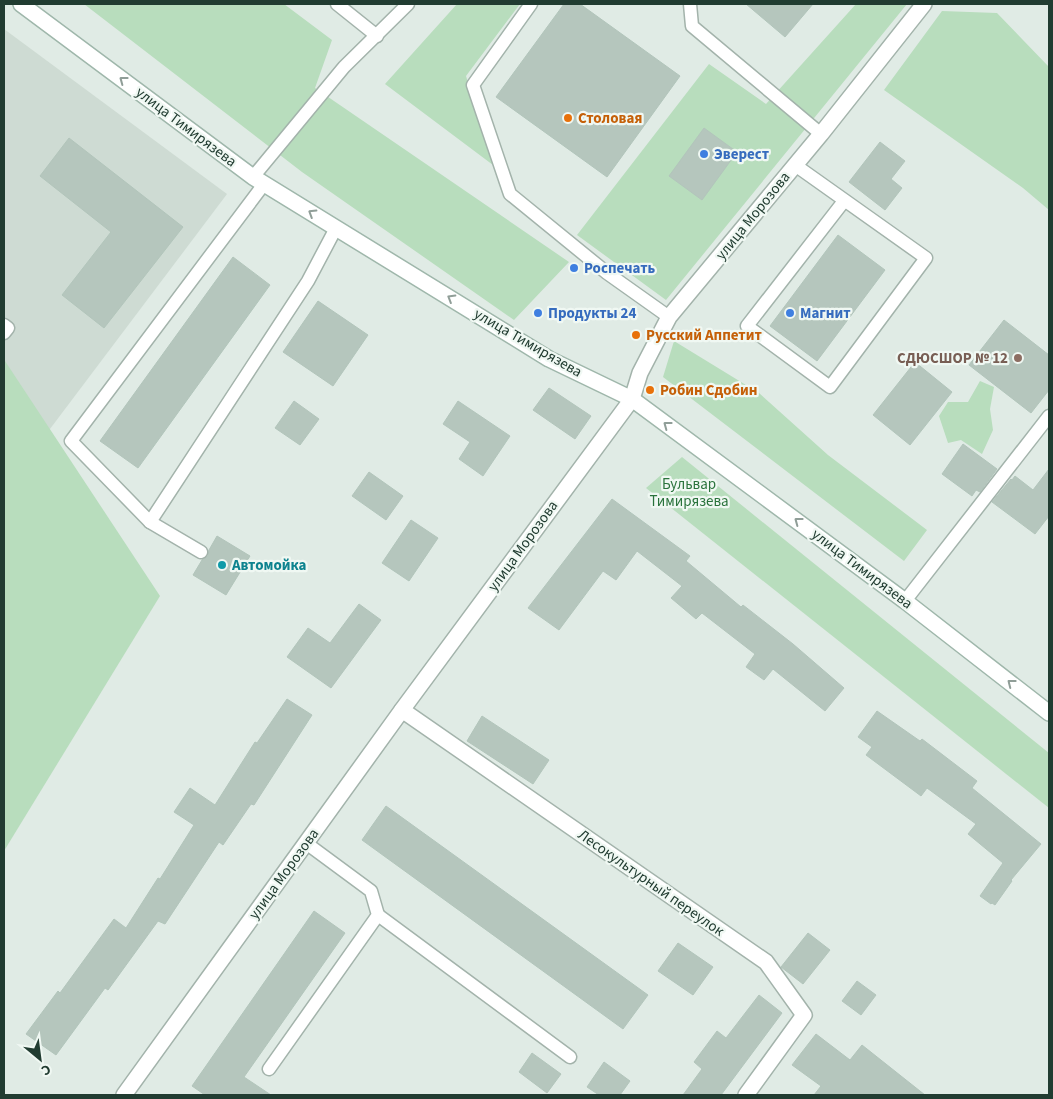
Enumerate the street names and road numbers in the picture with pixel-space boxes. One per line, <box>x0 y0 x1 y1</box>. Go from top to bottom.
street label: улица Тимирязева <box>131 82 241 172</box>
street label: улица Морозова <box>711 168 795 264</box>
street label: улица Тимирязева <box>470 304 586 382</box>
street label: улица Морозова <box>483 496 563 596</box>
street label: улица Тимирязева <box>807 524 917 614</box>
street label: улица Морозова <box>244 824 324 924</box>
street label: Лесокультурный переулок <box>574 824 729 942</box>

